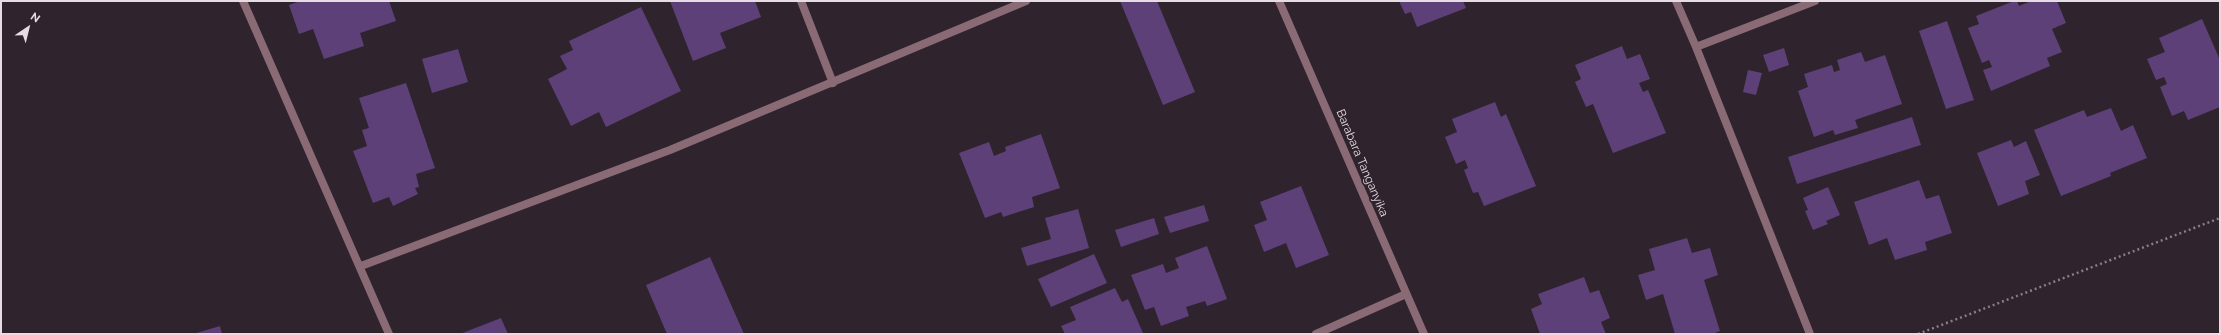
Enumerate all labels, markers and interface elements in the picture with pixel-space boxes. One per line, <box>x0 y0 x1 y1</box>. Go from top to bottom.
north arrow <box>8 8 48 48</box>
text: N <box>28 10 42 25</box>
street label: Barabara Tanganyika <box>1333 107 1391 219</box>

